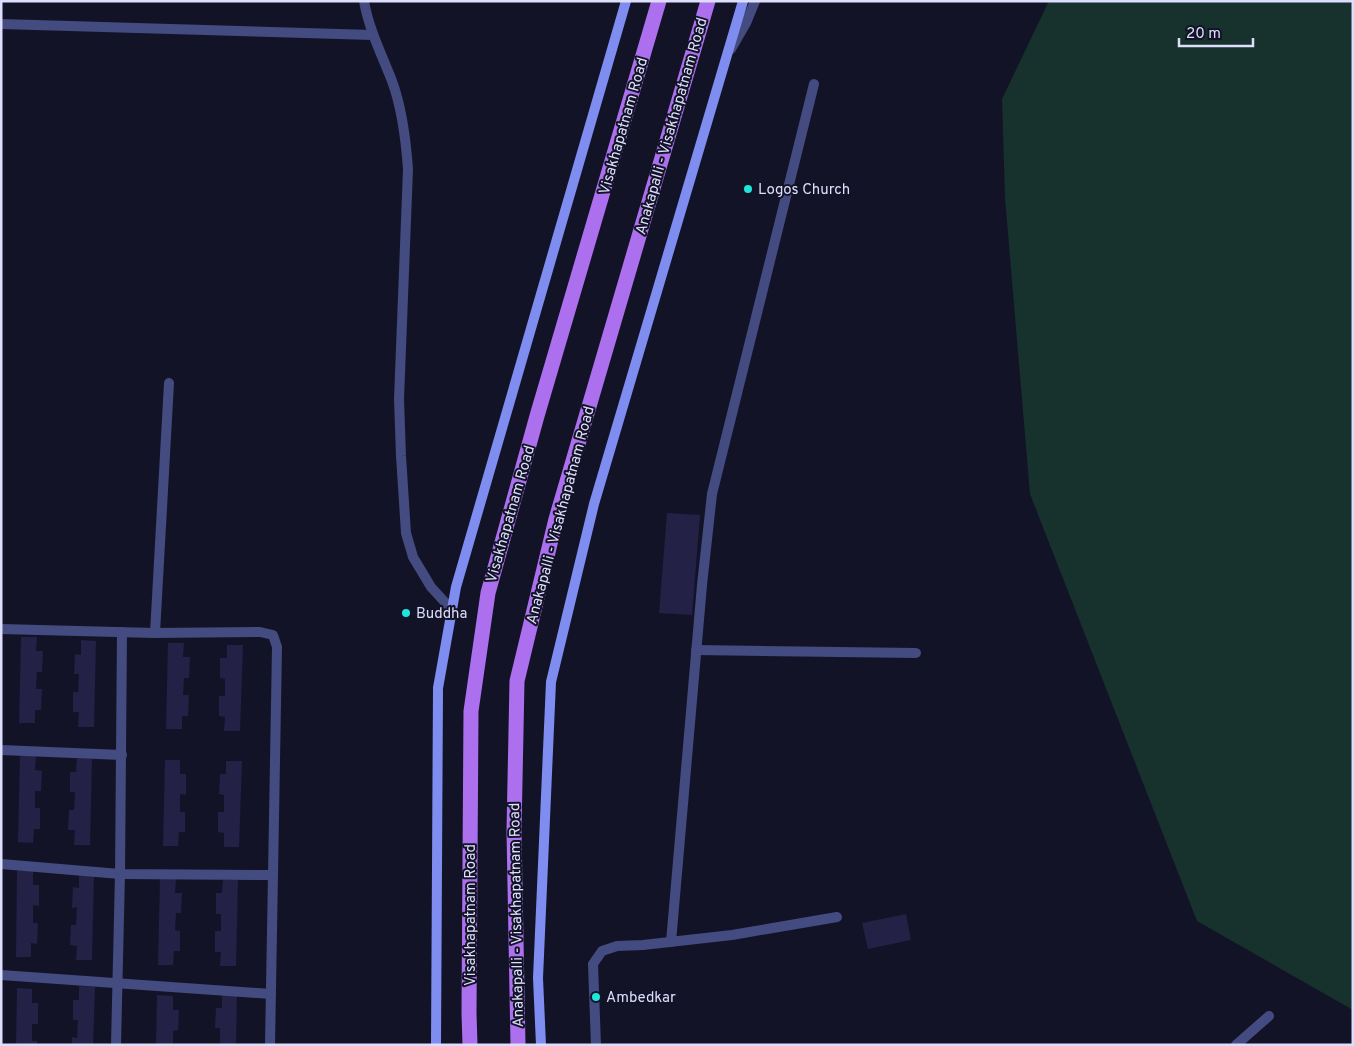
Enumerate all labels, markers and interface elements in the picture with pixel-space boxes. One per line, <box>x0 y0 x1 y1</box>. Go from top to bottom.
scale bar <box>1179 15 1253 47</box>
street label: Anakapalli - Visakhapatnam Road <box>632 16 713 237</box>
text: 20 m <box>1186 25 1221 44</box>
street label: Visakhapatnam Road <box>596 56 653 197</box>
place label: Logos Church <box>758 181 850 200</box>
marker: Logos Church <box>742 183 754 195</box>
street label: Anakapalli - Visakhapatnam Road <box>523 404 600 626</box>
street label: Visakhapatnam Road <box>483 444 540 585</box>
place label: Buddha <box>416 605 467 624</box>
marker: Buddha <box>400 607 412 619</box>
street label: Anakapalli - Visakhapatnam Road <box>506 802 529 1028</box>
street label: Visakhapatnam Road <box>462 844 481 986</box>
place label: Ambedkar <box>606 989 676 1008</box>
marker: Ambedkar <box>590 991 602 1003</box>

